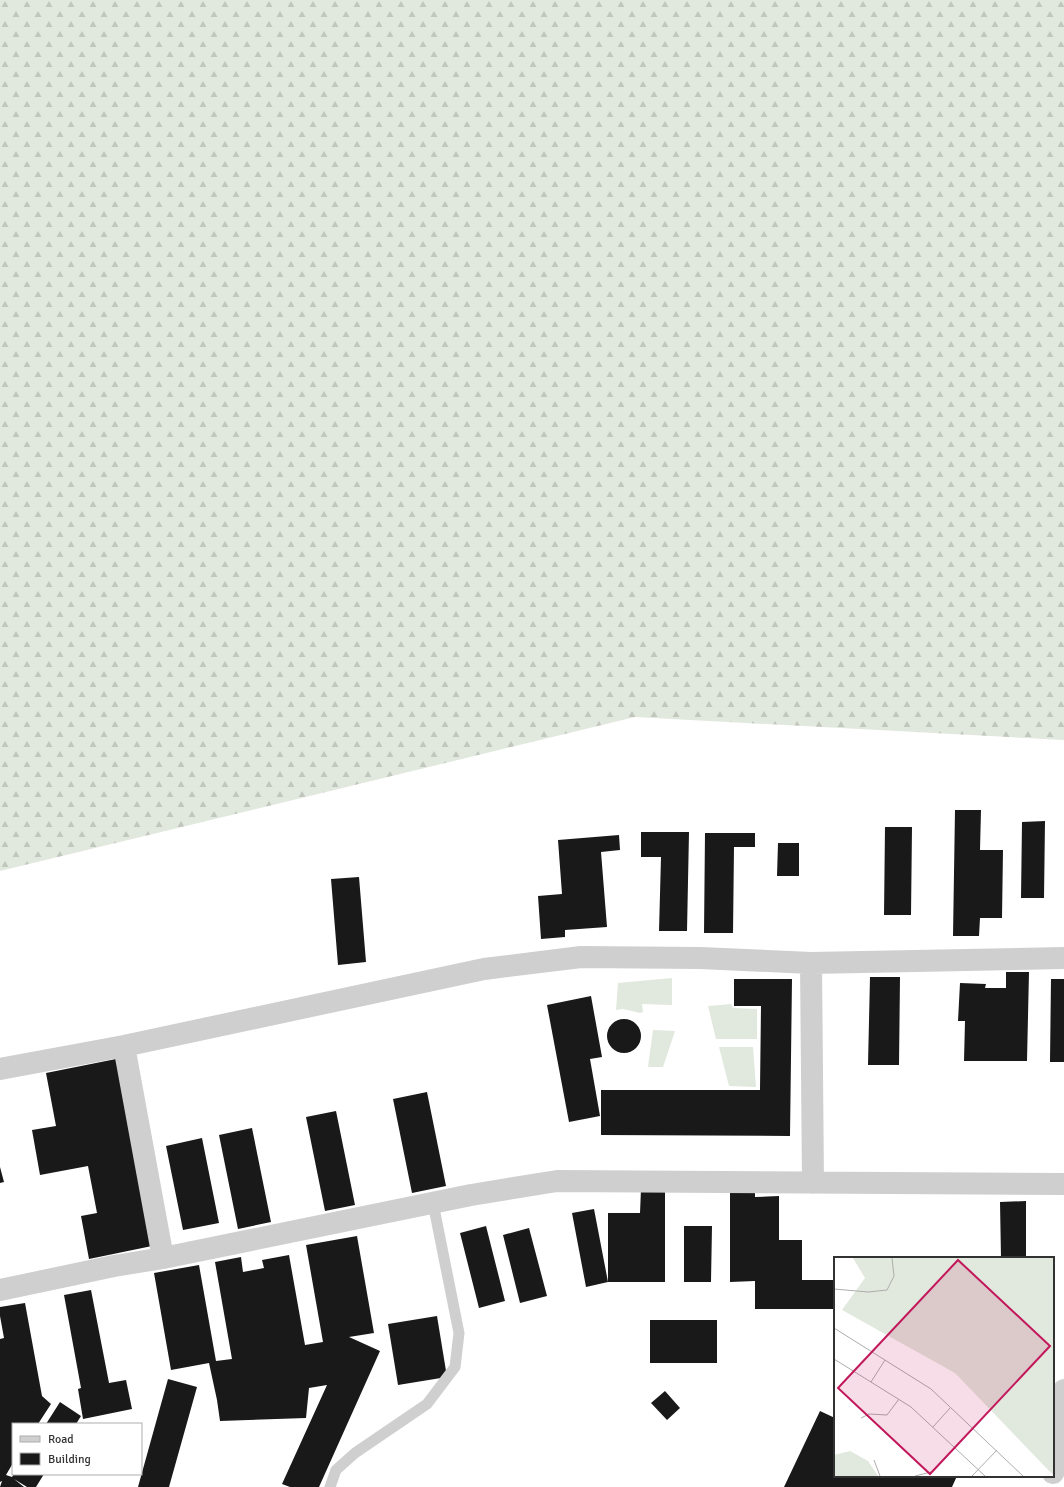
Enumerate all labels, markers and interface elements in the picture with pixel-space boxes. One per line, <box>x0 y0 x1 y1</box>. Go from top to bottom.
inset map <box>834 1257 1054 1477</box>
legend <box>12 1423 142 1475</box>
text: Road <box>48 1432 74 1447</box>
text: Building <box>48 1452 91 1467</box>

